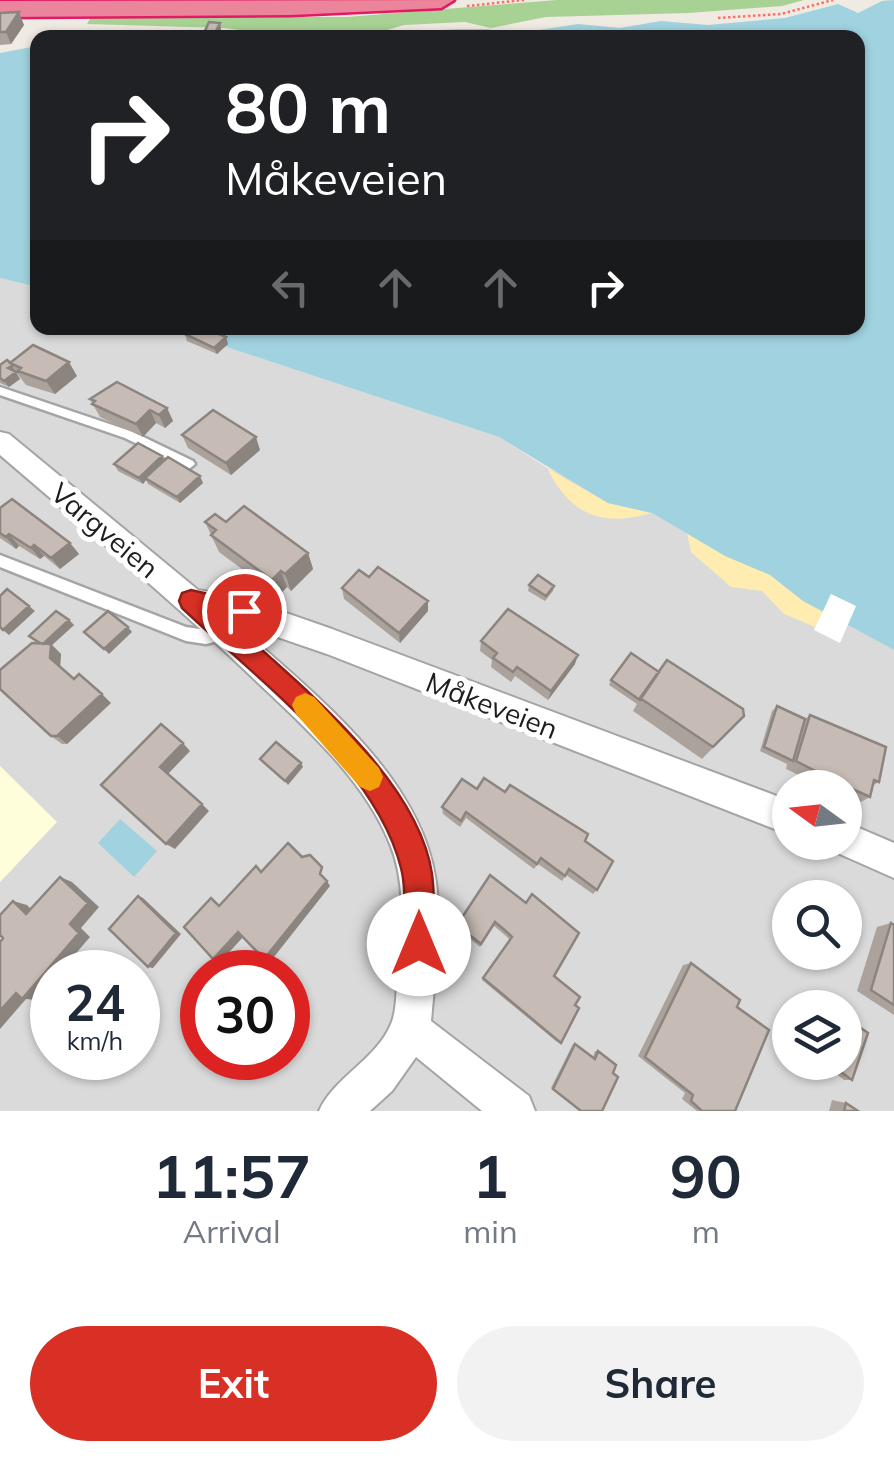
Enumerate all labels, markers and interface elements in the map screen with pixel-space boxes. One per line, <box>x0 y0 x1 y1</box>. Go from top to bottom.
text: 80 m <box>225 63 391 151</box>
icon: right <box>60 70 190 200</box>
text: Måkeveien <box>225 150 447 206</box>
icon: left <box>263 260 318 315</box>
icon: ahead <box>368 260 423 315</box>
icon: ahead <box>473 260 528 315</box>
icon: right <box>578 260 633 315</box>
street label: Vargveien <box>44 475 166 585</box>
pin <box>202 569 287 654</box>
icon: arrive <box>217 584 272 639</box>
street label: Måkeveien <box>421 664 563 746</box>
north arrow <box>772 770 862 860</box>
map controls <box>772 770 862 1080</box>
button: search <box>772 880 862 970</box>
position arrow <box>367 892 471 996</box>
speed limit sign: 30 <box>180 950 310 1080</box>
text: 24 <box>65 971 125 1034</box>
button: layers <box>772 990 862 1080</box>
text: km/h <box>67 1025 123 1056</box>
text: 11:57 <box>152 1138 311 1213</box>
text: 1 <box>472 1138 508 1213</box>
text: 90 <box>670 1138 742 1213</box>
text: Arrival <box>183 1211 281 1251</box>
text: min <box>463 1211 518 1251</box>
text: m <box>692 1211 720 1251</box>
button: Exit <box>30 1326 437 1441</box>
button: Share <box>457 1326 864 1441</box>

